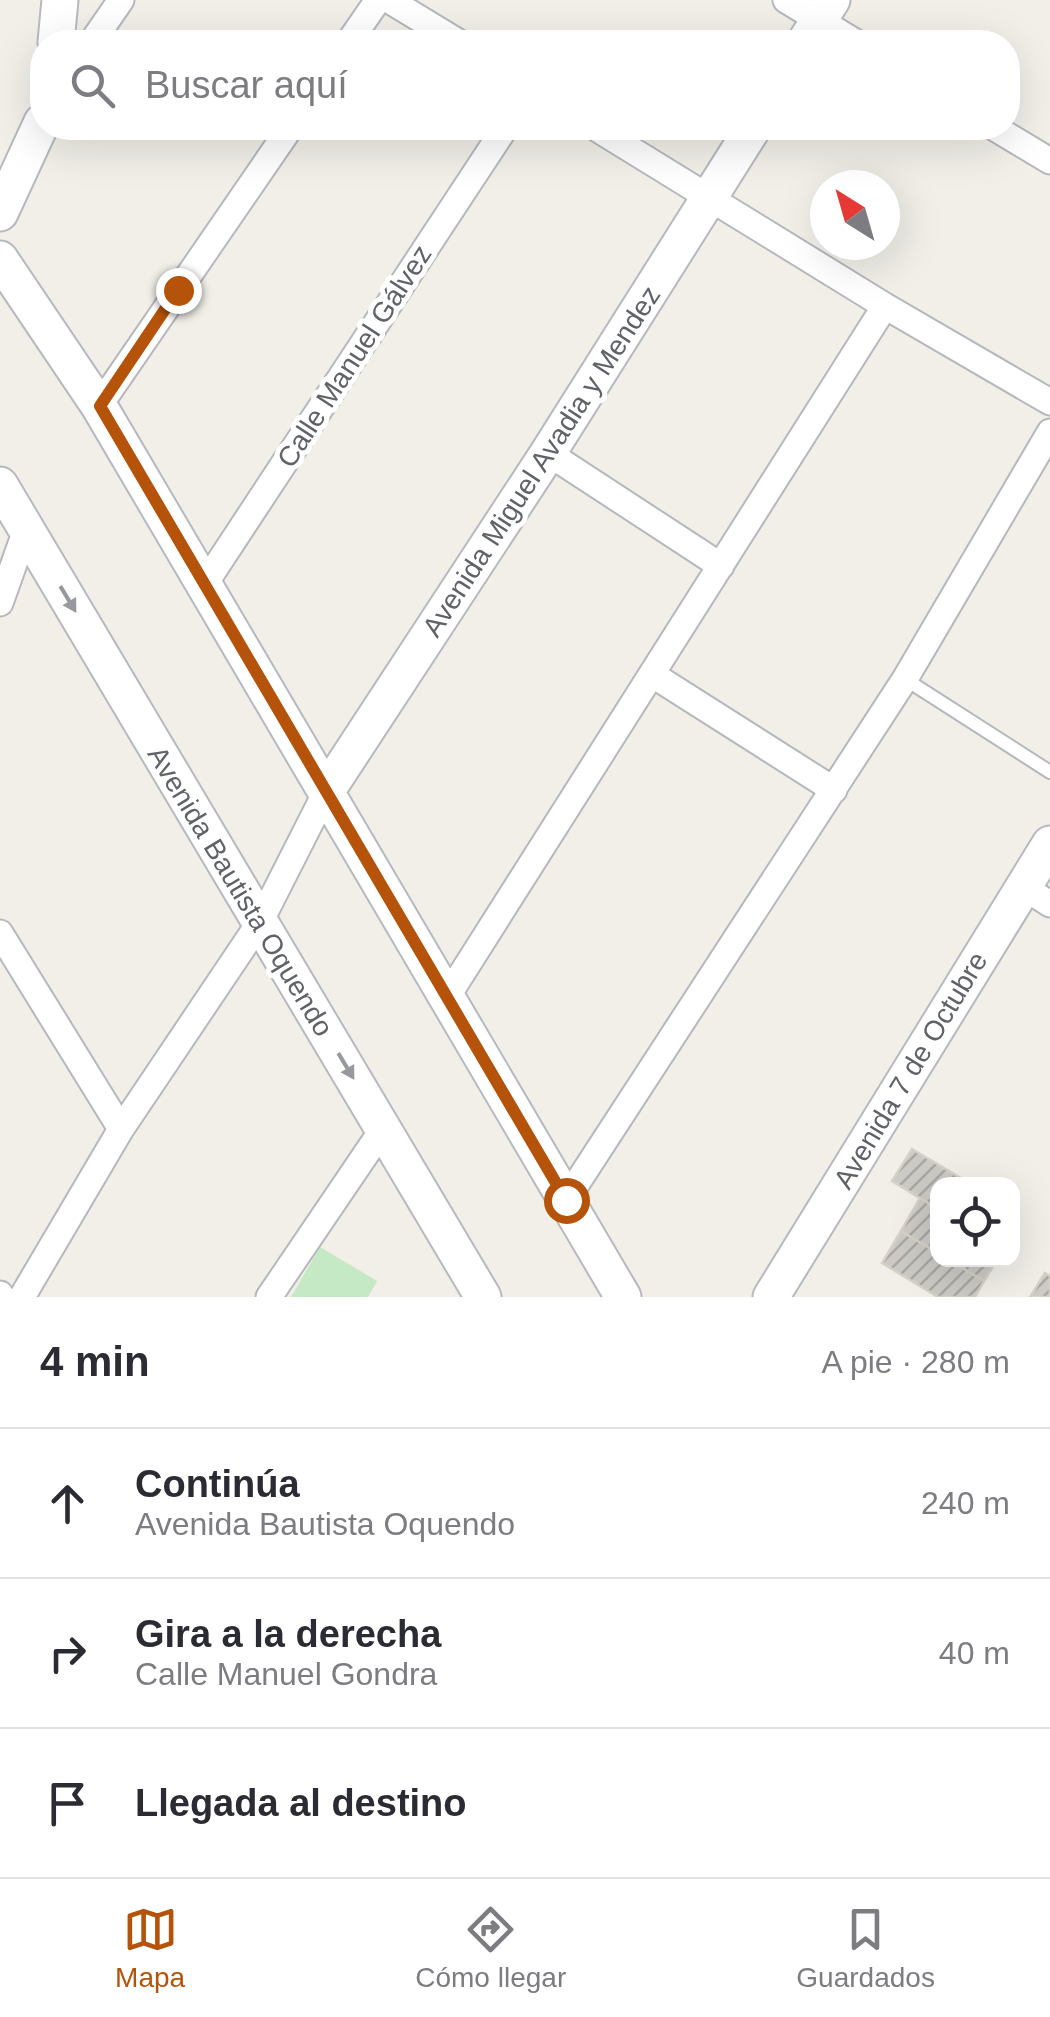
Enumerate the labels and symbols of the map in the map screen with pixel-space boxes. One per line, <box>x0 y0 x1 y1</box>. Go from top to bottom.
north arrow <box>810 170 900 260</box>
street label: Calle Manuel Gálvez <box>271 239 438 473</box>
route end <box>156 268 202 314</box>
street label: Avenida Miguel Avadia y Mendez <box>416 280 666 642</box>
one-way arrow <box>59 585 76 613</box>
street label: Avenida Bautista Oquendo <box>142 741 340 1042</box>
street label: Avenida 7 de Octubre <box>828 946 993 1194</box>
one-way arrow <box>336 1052 354 1080</box>
route start <box>544 1178 590 1224</box>

